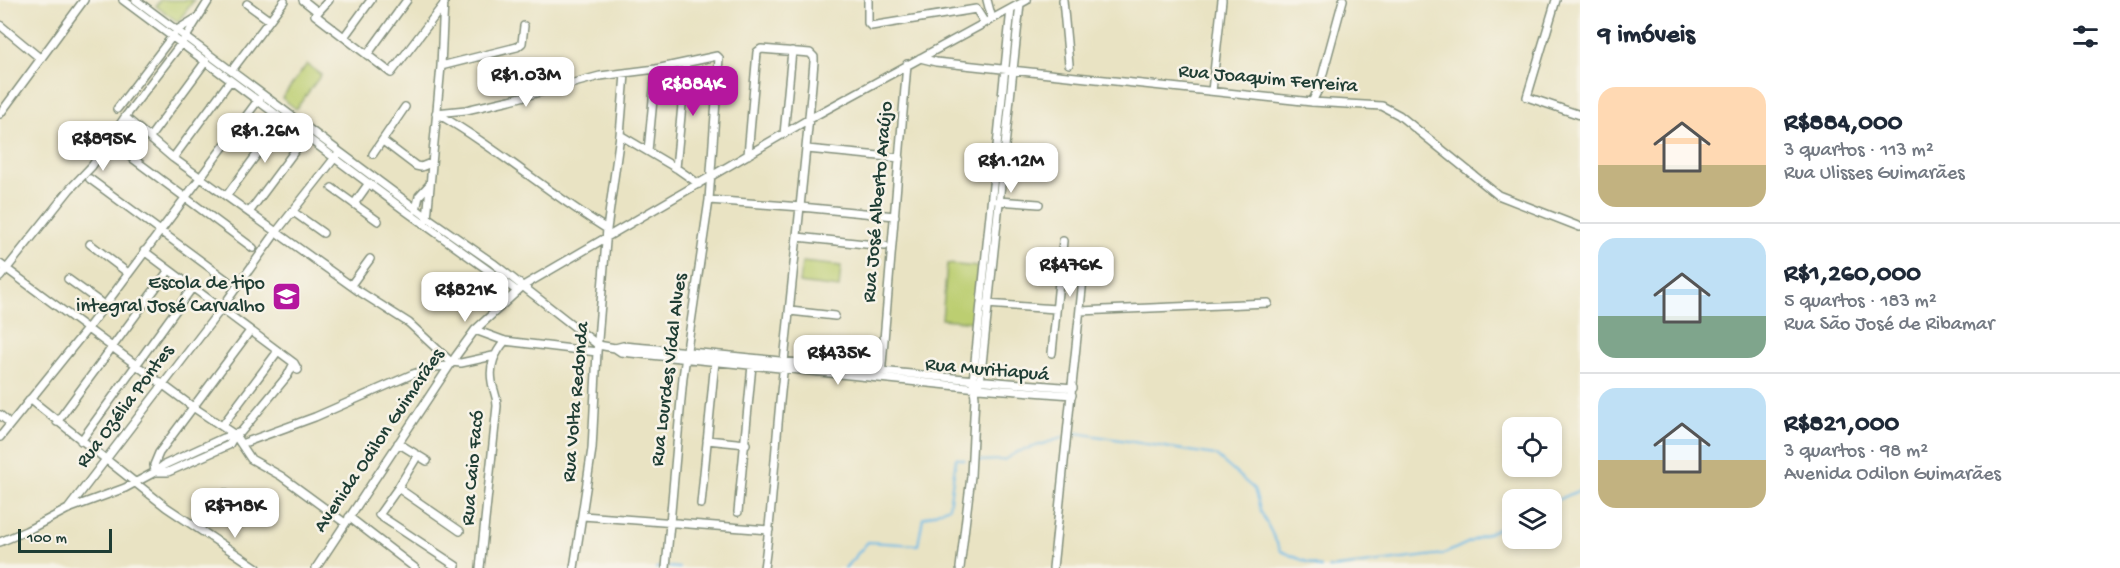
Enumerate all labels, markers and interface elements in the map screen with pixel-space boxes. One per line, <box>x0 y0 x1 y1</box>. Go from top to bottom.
icon: filters <box>2069 20 2102 53</box>
text: 9 imóveis <box>1598 21 1695 52</box>
pin: R$1.03M <box>471 57 581 108</box>
street label: Rua Joaquim Ferreira <box>1177 61 1360 99</box>
text: R$1.03M <box>491 65 561 88</box>
pin: R$884K <box>644 66 742 117</box>
text: R$884K <box>662 74 724 97</box>
street label: Rua José Alberto Araújo <box>859 100 899 304</box>
text: R$884,000 <box>1784 109 1903 140</box>
icon: home <box>1646 111 1718 183</box>
pin: R$1.26M <box>210 113 320 164</box>
pin: R$895K <box>54 121 152 172</box>
text: R$1.26M <box>231 121 299 144</box>
text: R$895K <box>72 129 134 152</box>
text: 3 quartos · 113 m² <box>1784 140 1934 163</box>
pin: R$1.12M <box>956 143 1066 194</box>
text: R$1.12M <box>978 151 1044 174</box>
text: Rua Ulisses Guimarães <box>1784 163 1965 186</box>
pin: R$476K <box>1021 247 1119 298</box>
text: R$476K <box>1040 255 1100 278</box>
text: R$1,260,000 <box>1784 260 1921 291</box>
icon: home <box>1646 262 1718 334</box>
pin: R$821K <box>416 272 514 323</box>
street label: Rua Lourdes Vídal Alves <box>647 272 693 468</box>
place label: Escola de tipo integral José Carvalho <box>76 273 265 319</box>
school or university icon: Escola de tipo integral José Carvalho <box>270 280 302 312</box>
text: R$821K <box>435 280 495 303</box>
text: 5 quartos · 183 m² <box>1784 291 1937 314</box>
text: Rua São José de Ribamar <box>1784 314 1994 337</box>
street label: Rua Volta Redonda <box>559 320 596 483</box>
pin: R$435K <box>789 335 887 386</box>
street label: Rua Ozélia Pontes <box>72 340 180 473</box>
text: R$435K <box>808 343 868 366</box>
street label: Avenida Odilon Guimarães <box>310 344 451 537</box>
street label: Rua Muritiapuá <box>924 354 1051 388</box>
street label: Rua Caio Facó <box>458 409 490 527</box>
text: R$821,000 <box>1784 410 1899 441</box>
icon: home <box>1646 412 1718 484</box>
map controls <box>1502 417 1562 549</box>
button: locate <box>1502 417 1562 477</box>
text: 3 quartos · 98 m² <box>1784 441 1928 464</box>
text: Avenida Odilon Guimarães <box>1784 464 2001 487</box>
pin: R$718K <box>186 488 284 539</box>
button: layers <box>1502 489 1562 549</box>
text: R$718K <box>205 496 265 519</box>
scale bar <box>18 526 112 554</box>
text: 100 m <box>27 530 67 549</box>

